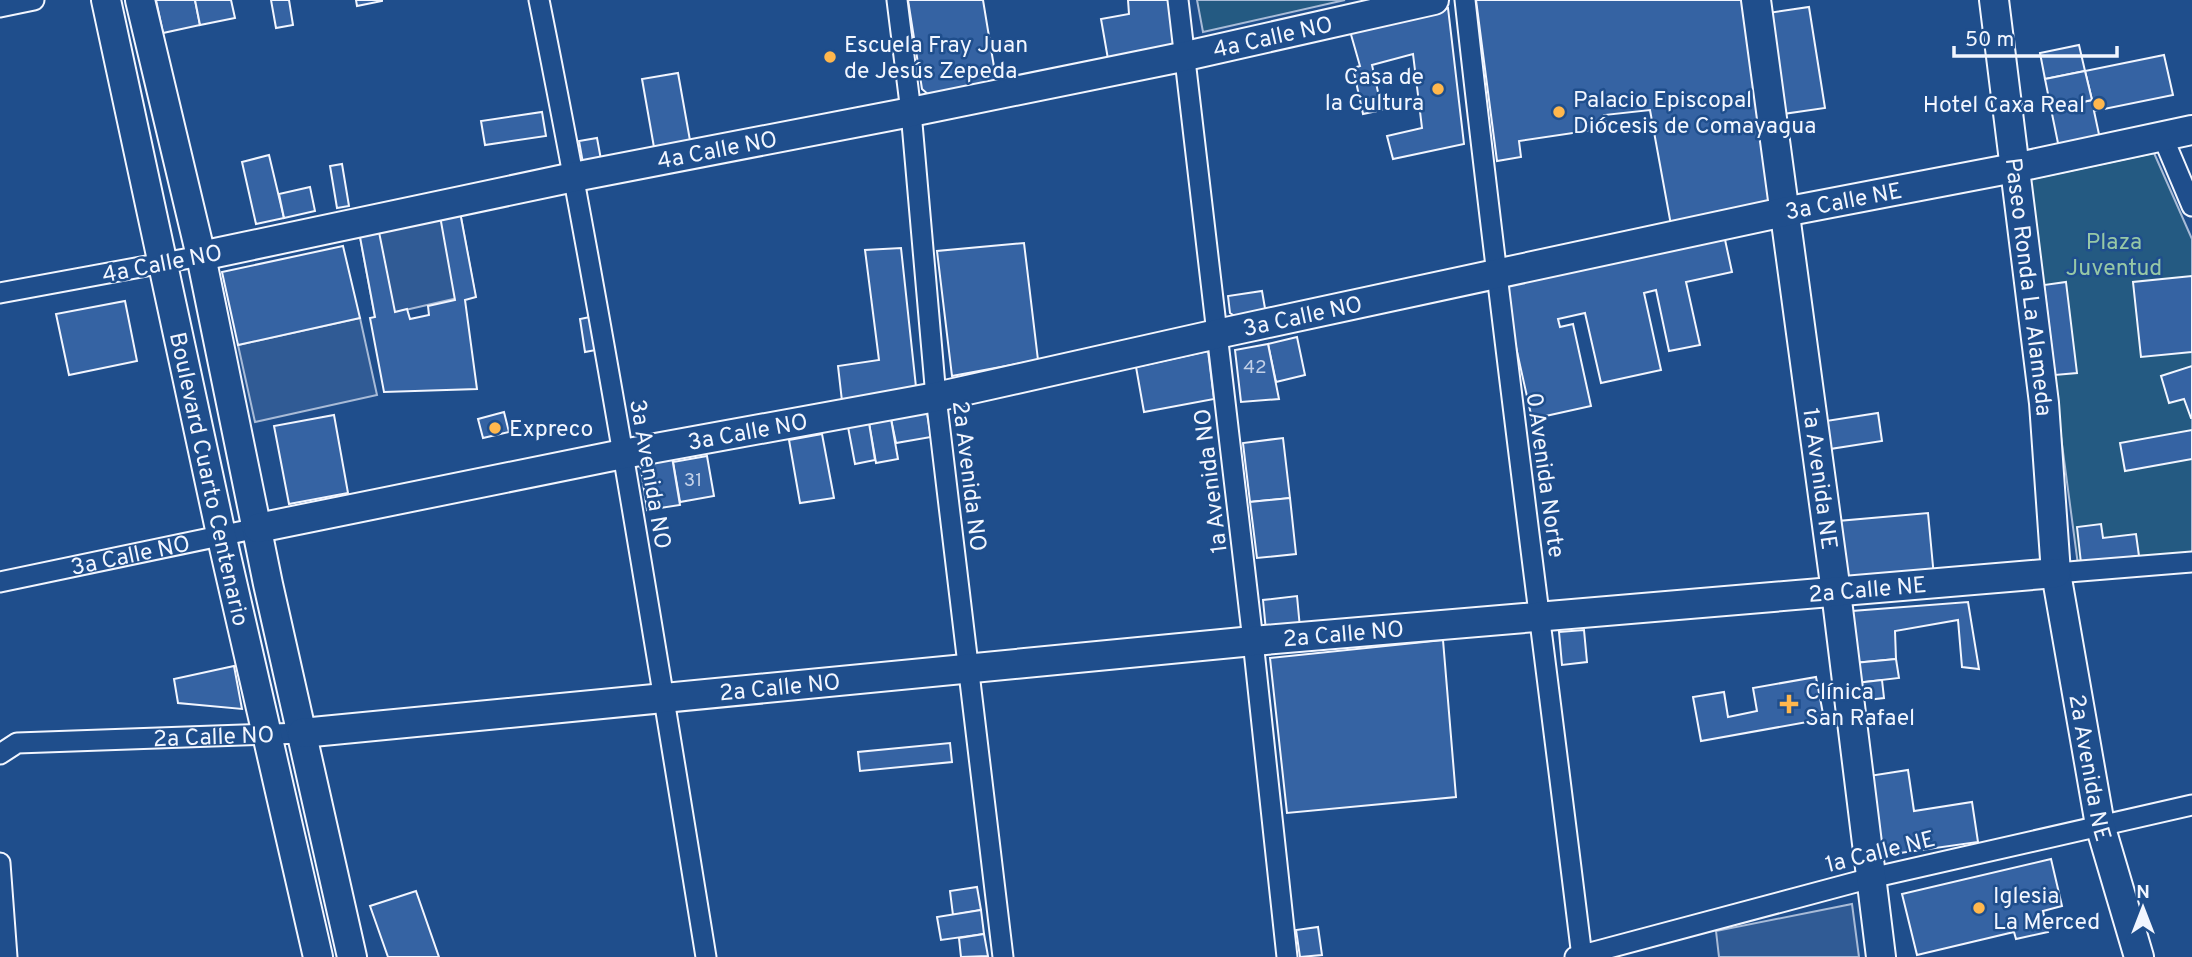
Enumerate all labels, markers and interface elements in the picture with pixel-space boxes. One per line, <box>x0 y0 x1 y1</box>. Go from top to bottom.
street label: 4a Calle NO <box>1211 11 1336 66</box>
scale bar <box>1954 14 2117 58</box>
text: 50 m <box>1965 27 2014 54</box>
place label: Escuela Fray Juan de Jesús Zepeda <box>844 32 1028 87</box>
marker: Escuela Fray Juan de Jesús Zepeda <box>822 49 838 65</box>
place label: Casa de la Cultura <box>1325 64 1424 119</box>
marker: Casa de la Cultura <box>1430 81 1446 97</box>
place label: Palacio Episcopal Diócesis de Comayagua <box>1573 87 1816 142</box>
place label: Hotel Caxa Real <box>1923 92 2085 121</box>
marker: Hotel Caxa Real <box>2091 96 2107 112</box>
marker: Palacio Episcopal Diócesis de Comayagua <box>1551 104 1567 120</box>
street label: 4a Calle NO <box>655 126 780 178</box>
street label: Paseo Ronda La Alameda <box>1997 156 2057 417</box>
street label: 3a Calle NE <box>1783 178 1905 228</box>
park label: Plaza Juventud <box>2066 229 2162 284</box>
street label: 4a Calle NO <box>100 240 225 291</box>
street label: 3a Calle NO <box>1241 291 1365 345</box>
street label: Boulevard Cuarto Centenario <box>161 330 254 629</box>
house number: 42 <box>1243 356 1267 380</box>
street label: 0 Avenida Norte <box>1518 391 1569 560</box>
street label: 3a Avenida NO <box>621 397 676 552</box>
street label: 2a Avenida NO <box>944 399 991 553</box>
street label: 1a Avenida NE <box>1794 406 1842 552</box>
street label: 1a Avenida NO <box>1189 407 1236 555</box>
street label: 3a Calle NO <box>686 409 810 459</box>
place label: Expreco <box>509 416 593 445</box>
marker: Expreco <box>487 420 503 436</box>
house number: 31 <box>684 469 702 493</box>
street label: 3a Calle NO <box>68 531 193 584</box>
street label: 2a Calle NE <box>1807 572 1928 611</box>
street label: 2a Calle NO <box>1282 616 1405 655</box>
street label: 2a Calle NO <box>718 669 842 710</box>
place label: Clínica San Rafael <box>1805 679 1915 734</box>
street label: 2a Avenida NE <box>2060 692 2116 845</box>
marker: Clínica San Rafael <box>1779 694 1799 714</box>
street label: 2a Calle NO <box>153 722 275 755</box>
street label: 1a Calle NE <box>1823 826 1939 881</box>
north arrow <box>2108 873 2178 943</box>
text: N <box>2136 881 2150 905</box>
place label: Iglesia La Merced <box>1993 883 2100 938</box>
marker: Iglesia La Merced <box>1971 900 1987 916</box>

